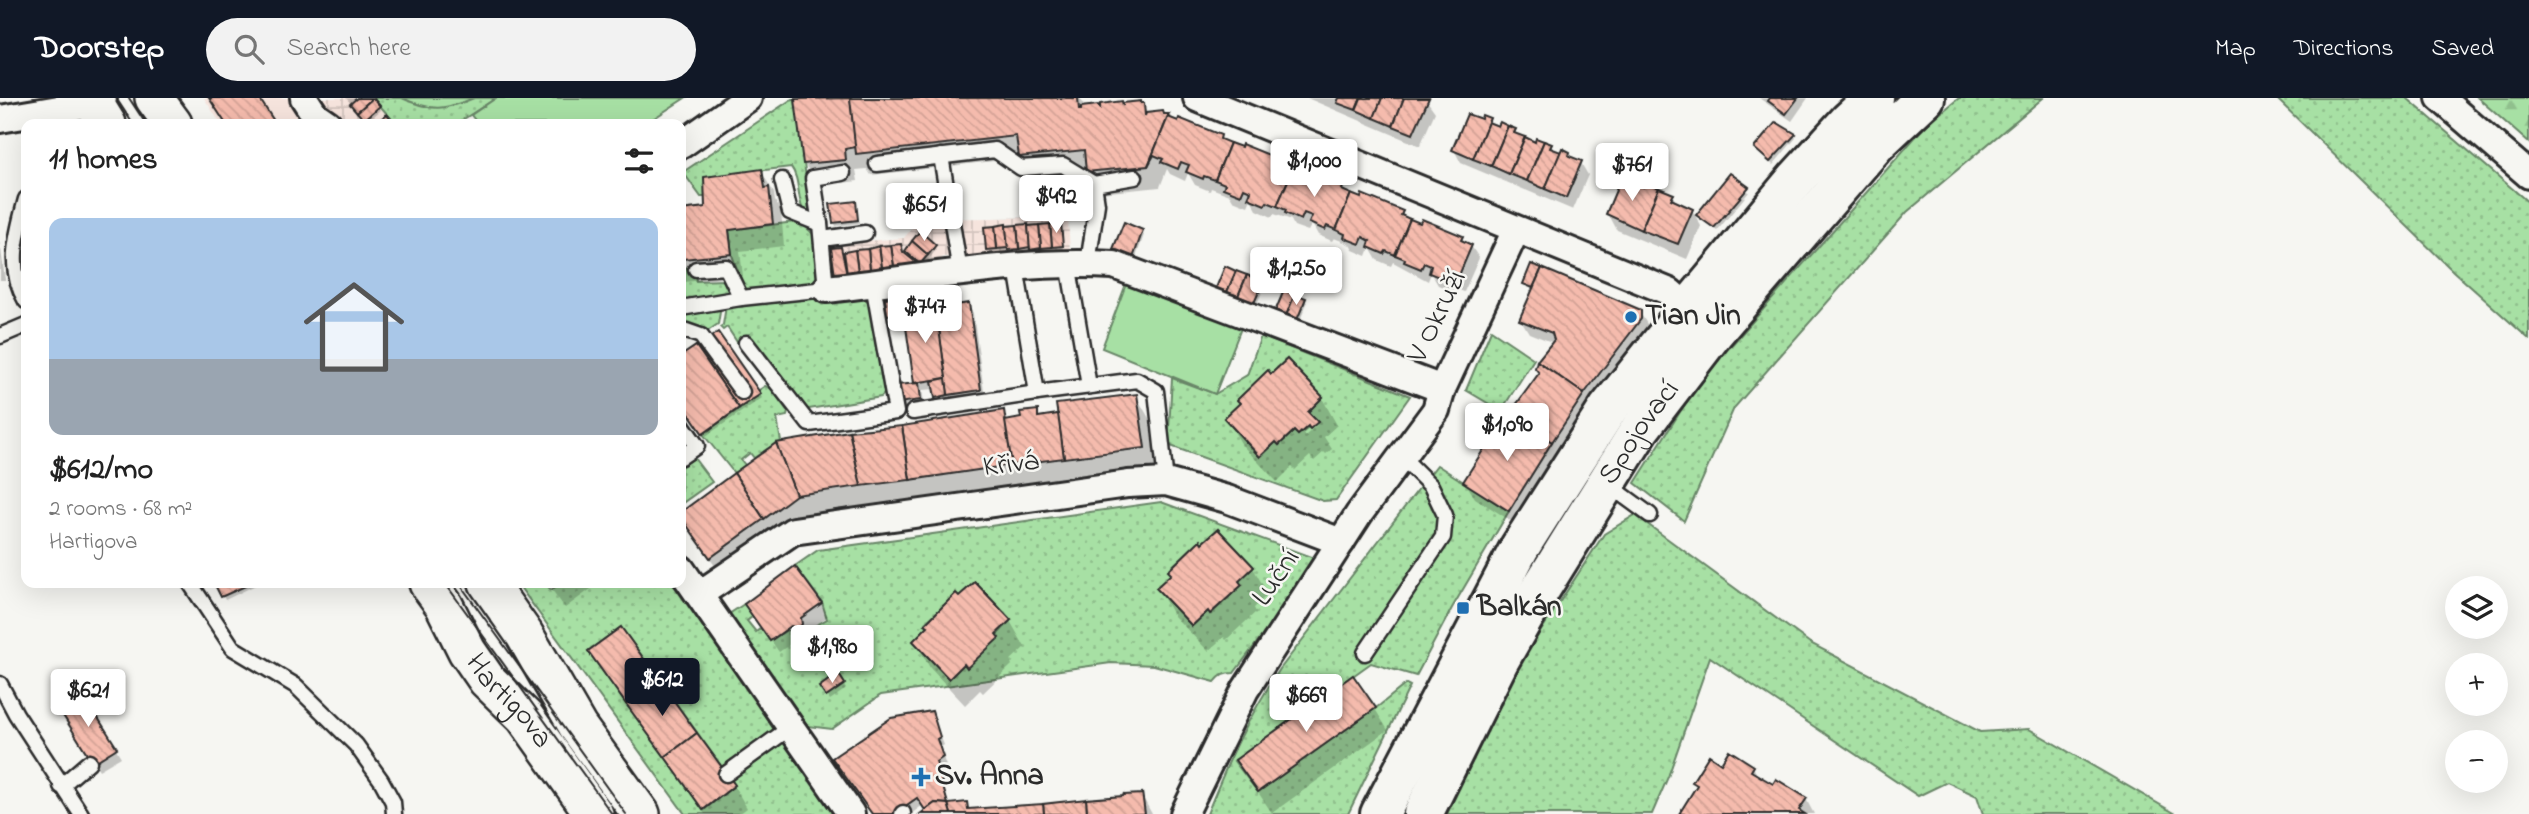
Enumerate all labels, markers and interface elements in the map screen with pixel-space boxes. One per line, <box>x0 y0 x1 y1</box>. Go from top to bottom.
search box <box>206 18 696 81</box>
text: Doorstep <box>35 25 164 73</box>
icon: search <box>230 30 268 68</box>
text: Search here <box>286 30 411 68</box>
text: Map <box>2215 32 2256 67</box>
text: Directions <box>2294 32 2393 67</box>
text: Saved <box>2431 32 2494 67</box>
text: 11 homes <box>49 139 157 183</box>
pin: $1,000 <box>1257 140 1371 199</box>
icon: filters <box>620 142 658 180</box>
pin: $761 <box>1591 144 1673 203</box>
text: $1,000 <box>1287 145 1342 178</box>
text: $761 <box>1612 149 1652 182</box>
pin: $492 <box>1015 176 1097 235</box>
text: $492 <box>1035 181 1077 214</box>
pin: $651 <box>883 184 965 243</box>
text: $651 <box>902 189 946 222</box>
pin: $1,250 <box>1239 248 1353 307</box>
text: $1,250 <box>1266 253 1326 286</box>
street label: V Okruží <box>1396 263 1479 372</box>
icon: home <box>291 264 417 390</box>
pin: $747 <box>884 286 966 345</box>
text: $747 <box>904 291 946 324</box>
place label: Tian Jin <box>1645 295 1741 339</box>
marker: Tian Jin <box>1623 309 1639 325</box>
street label: Spojovací <box>1588 371 1692 494</box>
pin: $1,090 <box>1450 404 1564 463</box>
text: $1,090 <box>1481 409 1533 442</box>
street label: Křivá <box>981 440 1041 490</box>
text: $612/mo <box>49 449 153 493</box>
text: 2 rooms · 68 m² <box>49 493 192 526</box>
text: Hartigova <box>49 526 137 559</box>
street label: Luční <box>1242 540 1312 616</box>
map controls <box>2445 576 2508 793</box>
button: layers <box>2445 576 2508 639</box>
place label: Balkán <box>1475 586 1562 630</box>
marker: Balkán <box>1455 600 1471 616</box>
pin: $1,980 <box>775 626 889 685</box>
text: $1,980 <box>807 631 857 664</box>
street label: Hartigova <box>453 645 563 758</box>
button: + <box>2445 653 2508 716</box>
pin: $612 <box>621 658 703 718</box>
text: $612 <box>641 664 683 697</box>
pin: $621 <box>47 670 129 729</box>
pin: $669 <box>1265 674 1347 734</box>
text: $621 <box>67 675 109 708</box>
text: $669 <box>1285 680 1327 713</box>
button: − <box>2445 730 2508 793</box>
place label: Sv. Anna <box>935 755 1044 799</box>
marker: Sv. Anna <box>913 769 929 785</box>

